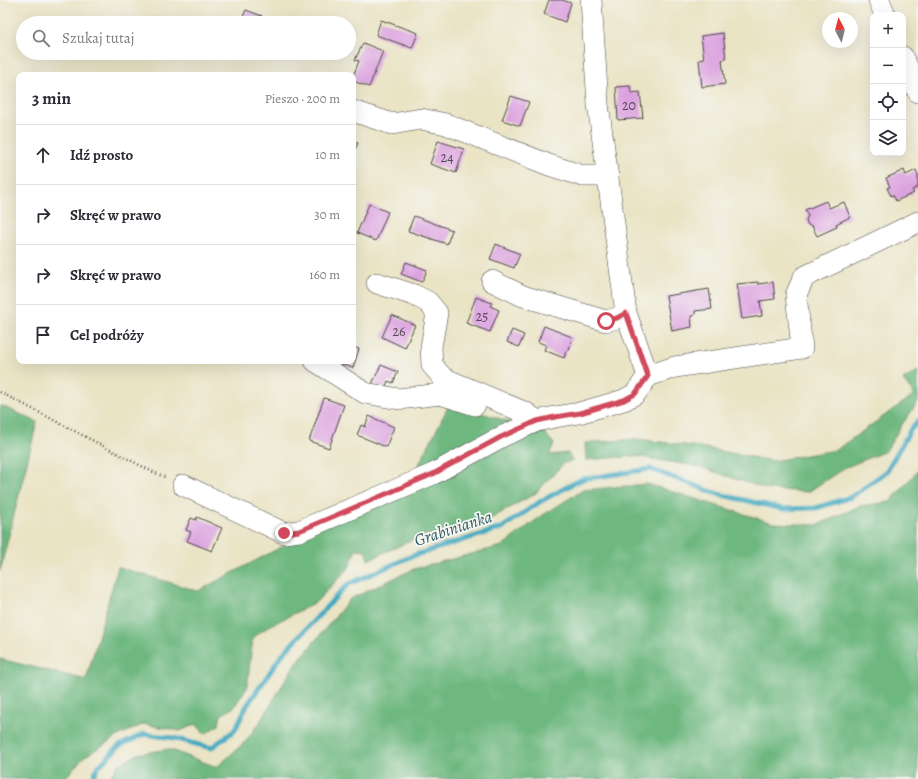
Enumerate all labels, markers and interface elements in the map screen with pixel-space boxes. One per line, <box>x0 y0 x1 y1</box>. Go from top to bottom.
north arrow <box>822 12 858 48</box>
map controls <box>870 12 906 156</box>
button: + <box>870 12 906 48</box>
search box <box>16 16 356 60</box>
icon: search <box>30 27 52 49</box>
text: Szukaj tutaj <box>62 28 135 48</box>
button: − <box>870 48 906 84</box>
button: locate <box>870 84 906 120</box>
text: 3 min <box>32 87 71 110</box>
text: Pieszo · 200 m <box>265 90 340 107</box>
house number: 20 <box>622 96 636 115</box>
button: layers <box>870 120 906 156</box>
icon: ahead <box>32 144 54 166</box>
text: Idź prosto <box>70 145 133 165</box>
text: 10 m <box>315 146 340 163</box>
house number: 24 <box>441 148 454 167</box>
icon: right <box>32 204 54 226</box>
text: Skręć w prawo <box>70 205 161 225</box>
text: 30 m <box>314 206 340 223</box>
icon: right <box>32 264 54 286</box>
text: Skręć w prawo <box>70 265 161 285</box>
text: 160 m <box>309 266 340 283</box>
house number: 25 <box>476 307 488 326</box>
route start <box>597 312 615 330</box>
house number: 26 <box>392 322 406 341</box>
icon: arrive <box>32 324 54 346</box>
text: Cel podróży <box>70 325 144 345</box>
water label: Grabinianka <box>411 505 495 552</box>
route end <box>275 524 293 542</box>

